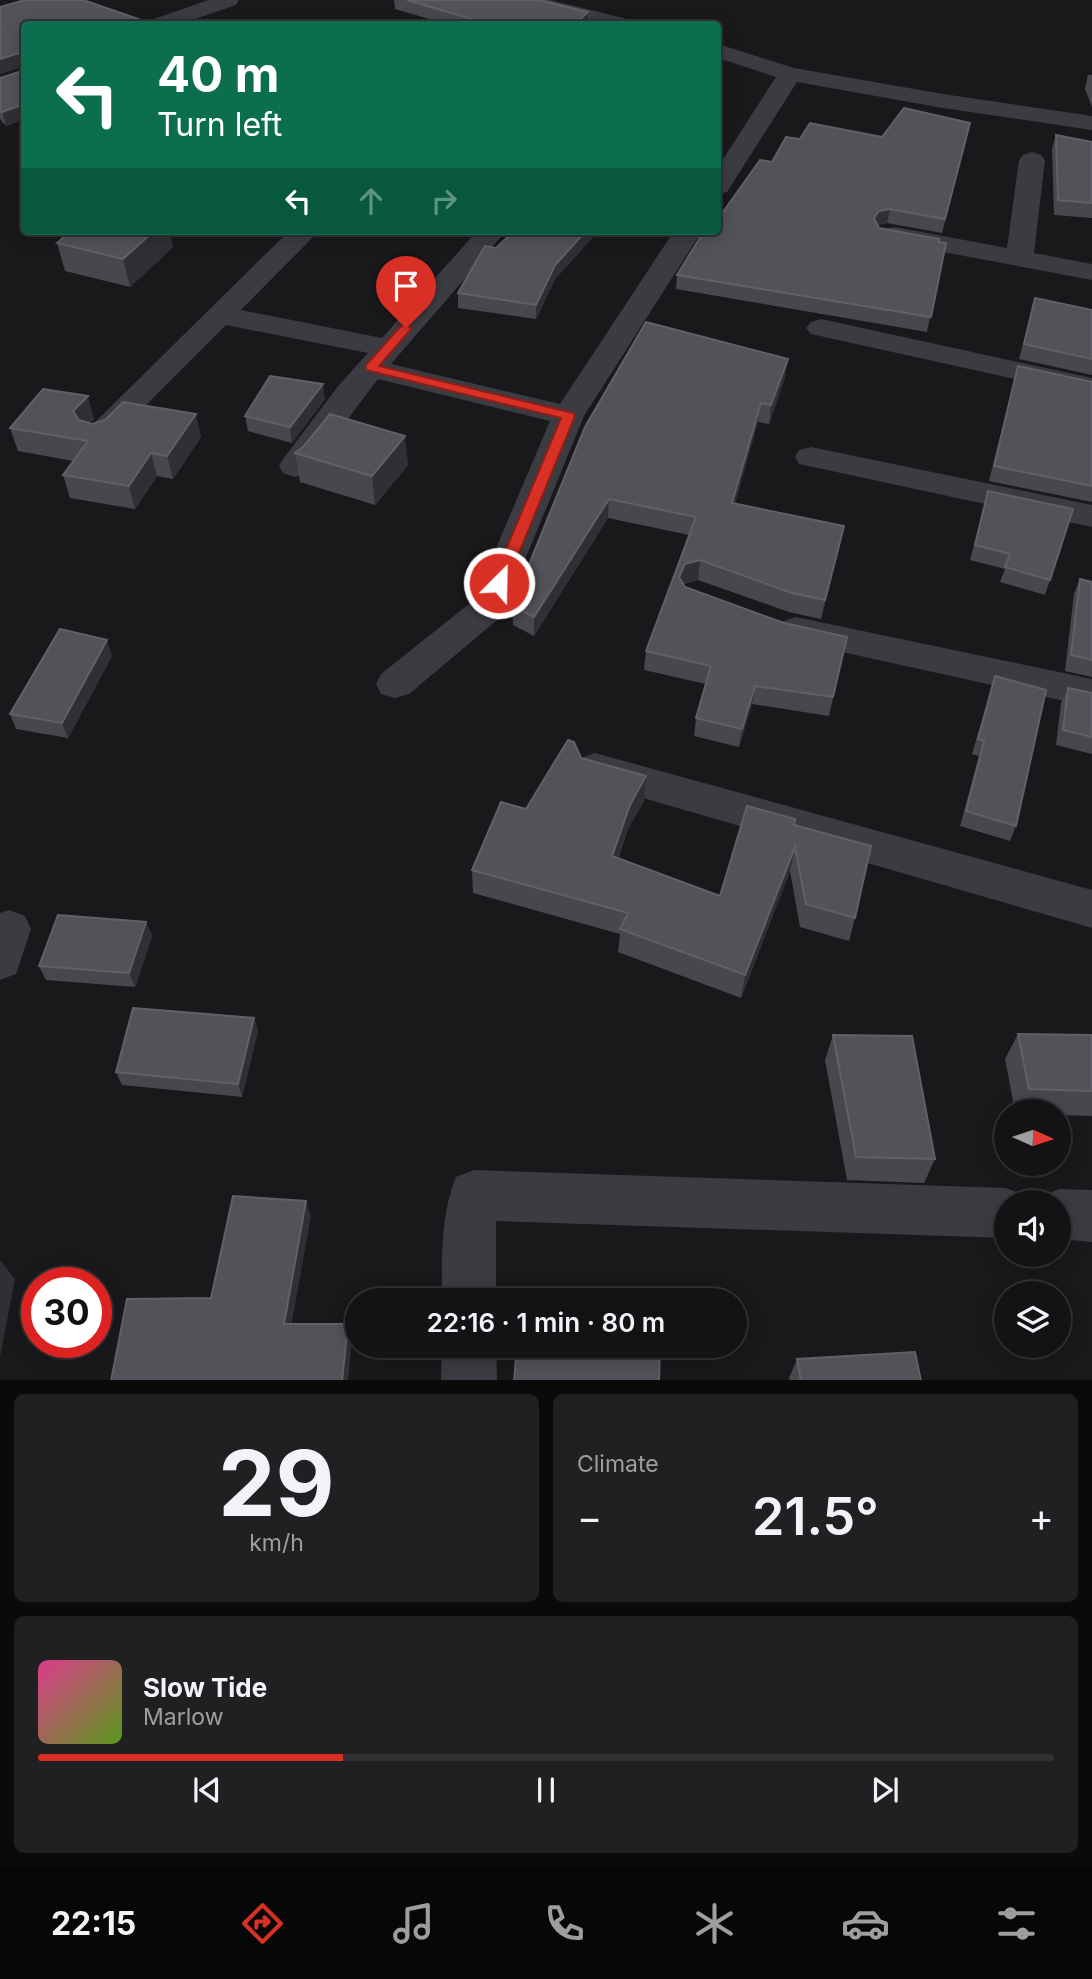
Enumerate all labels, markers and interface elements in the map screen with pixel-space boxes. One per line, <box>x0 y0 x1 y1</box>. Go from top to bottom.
text: 40 m <box>157 45 280 104</box>
icon: left <box>42 49 133 140</box>
text: Turn left <box>157 105 282 144</box>
icon: left <box>279 182 317 220</box>
icon: ahead <box>352 182 390 220</box>
icon: right <box>425 182 463 220</box>
pin <box>376 256 436 328</box>
icon: arrive <box>387 267 425 305</box>
position arrow <box>462 546 536 620</box>
north arrow <box>994 1099 1071 1176</box>
map controls <box>994 1099 1071 1358</box>
button: sound <box>994 1190 1071 1267</box>
speed limit sign: 30 <box>21 1267 112 1358</box>
button: layers <box>994 1281 1071 1358</box>
text: 22:16 · 1 min · 80 m <box>427 1307 665 1338</box>
text: 29 <box>218 1428 335 1538</box>
text: Climate <box>577 1450 659 1478</box>
text: 21.5° <box>752 1485 879 1548</box>
text: − <box>577 1494 602 1540</box>
text: + <box>1029 1494 1054 1540</box>
text: km/h <box>249 1529 304 1557</box>
text: Slow Tide <box>143 1672 267 1703</box>
text: Marlow <box>143 1703 223 1731</box>
icon: previous <box>188 1771 226 1809</box>
icon: pause <box>527 1771 565 1809</box>
icon: next <box>866 1771 904 1809</box>
icon: directions <box>238 1899 287 1948</box>
icon: music <box>389 1899 438 1948</box>
icon: phone <box>540 1899 589 1948</box>
icon: climate <box>690 1899 739 1948</box>
icon: car <box>841 1899 890 1948</box>
icon: filters <box>992 1899 1041 1948</box>
text: 22:15 <box>51 1904 136 1943</box>

